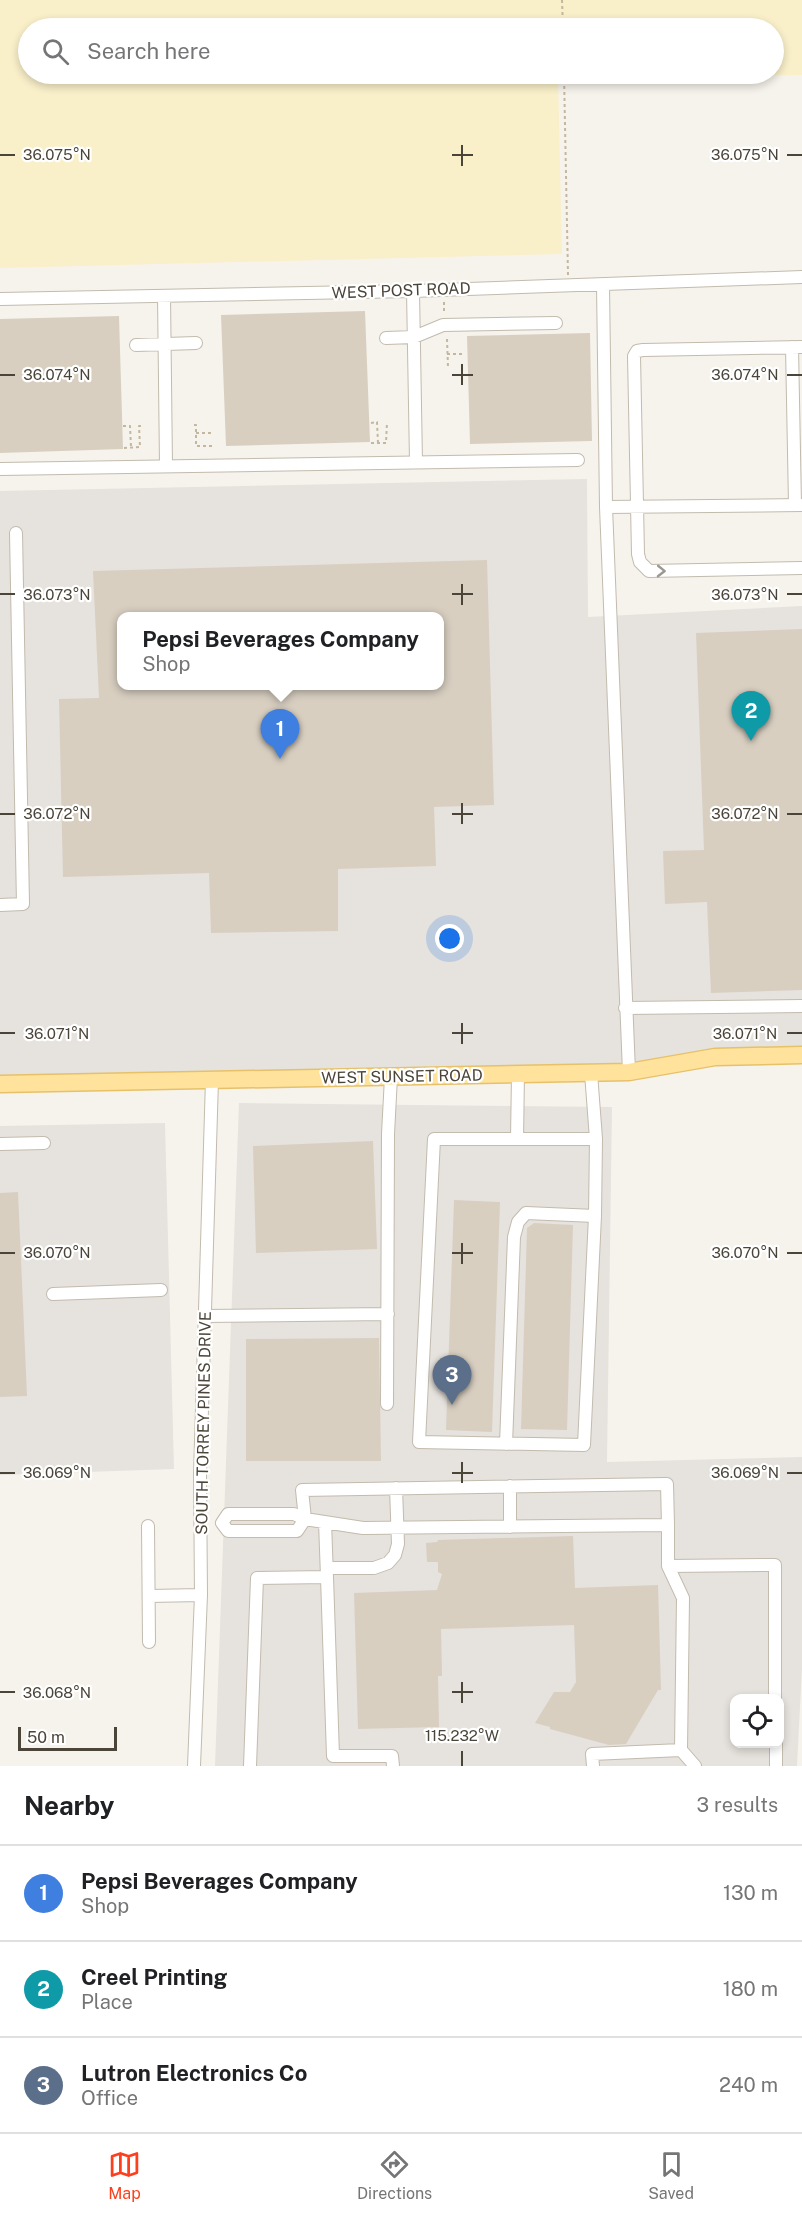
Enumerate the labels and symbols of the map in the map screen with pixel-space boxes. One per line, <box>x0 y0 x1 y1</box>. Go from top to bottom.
text: 36.075°N <box>23 146 91 163</box>
text: 36.075°N <box>711 146 779 163</box>
street label: WEST POST ROAD <box>331 279 471 302</box>
text: 36.074°N <box>23 366 91 383</box>
text: 36.074°N <box>711 366 779 383</box>
one-way arrow <box>656 565 665 577</box>
text: 36.073°N <box>23 586 91 603</box>
text: 36.073°N <box>711 586 779 603</box>
pin: 2 <box>732 692 771 741</box>
pin: 1 <box>260 710 300 759</box>
text: 36.072°N <box>23 805 91 822</box>
text: 36.072°N <box>711 805 779 822</box>
your location <box>435 924 464 953</box>
text: 36.071°N <box>25 1025 89 1042</box>
text: 36.071°N <box>713 1025 777 1042</box>
street label: WEST SUNSET ROAD <box>321 1066 483 1087</box>
text: 36.070°N <box>23 1244 91 1261</box>
text: 36.070°N <box>711 1244 779 1261</box>
street label: SOUTH TORREY PINES DRIVE <box>192 1311 215 1535</box>
pin: 3 <box>432 1356 472 1405</box>
text: 36.069°N <box>23 1464 91 1481</box>
text: 36.069°N <box>711 1464 779 1481</box>
text: 36.068°N <box>23 1684 91 1701</box>
scale bar <box>18 1724 117 1752</box>
text: 115.232°W <box>425 1727 499 1744</box>

